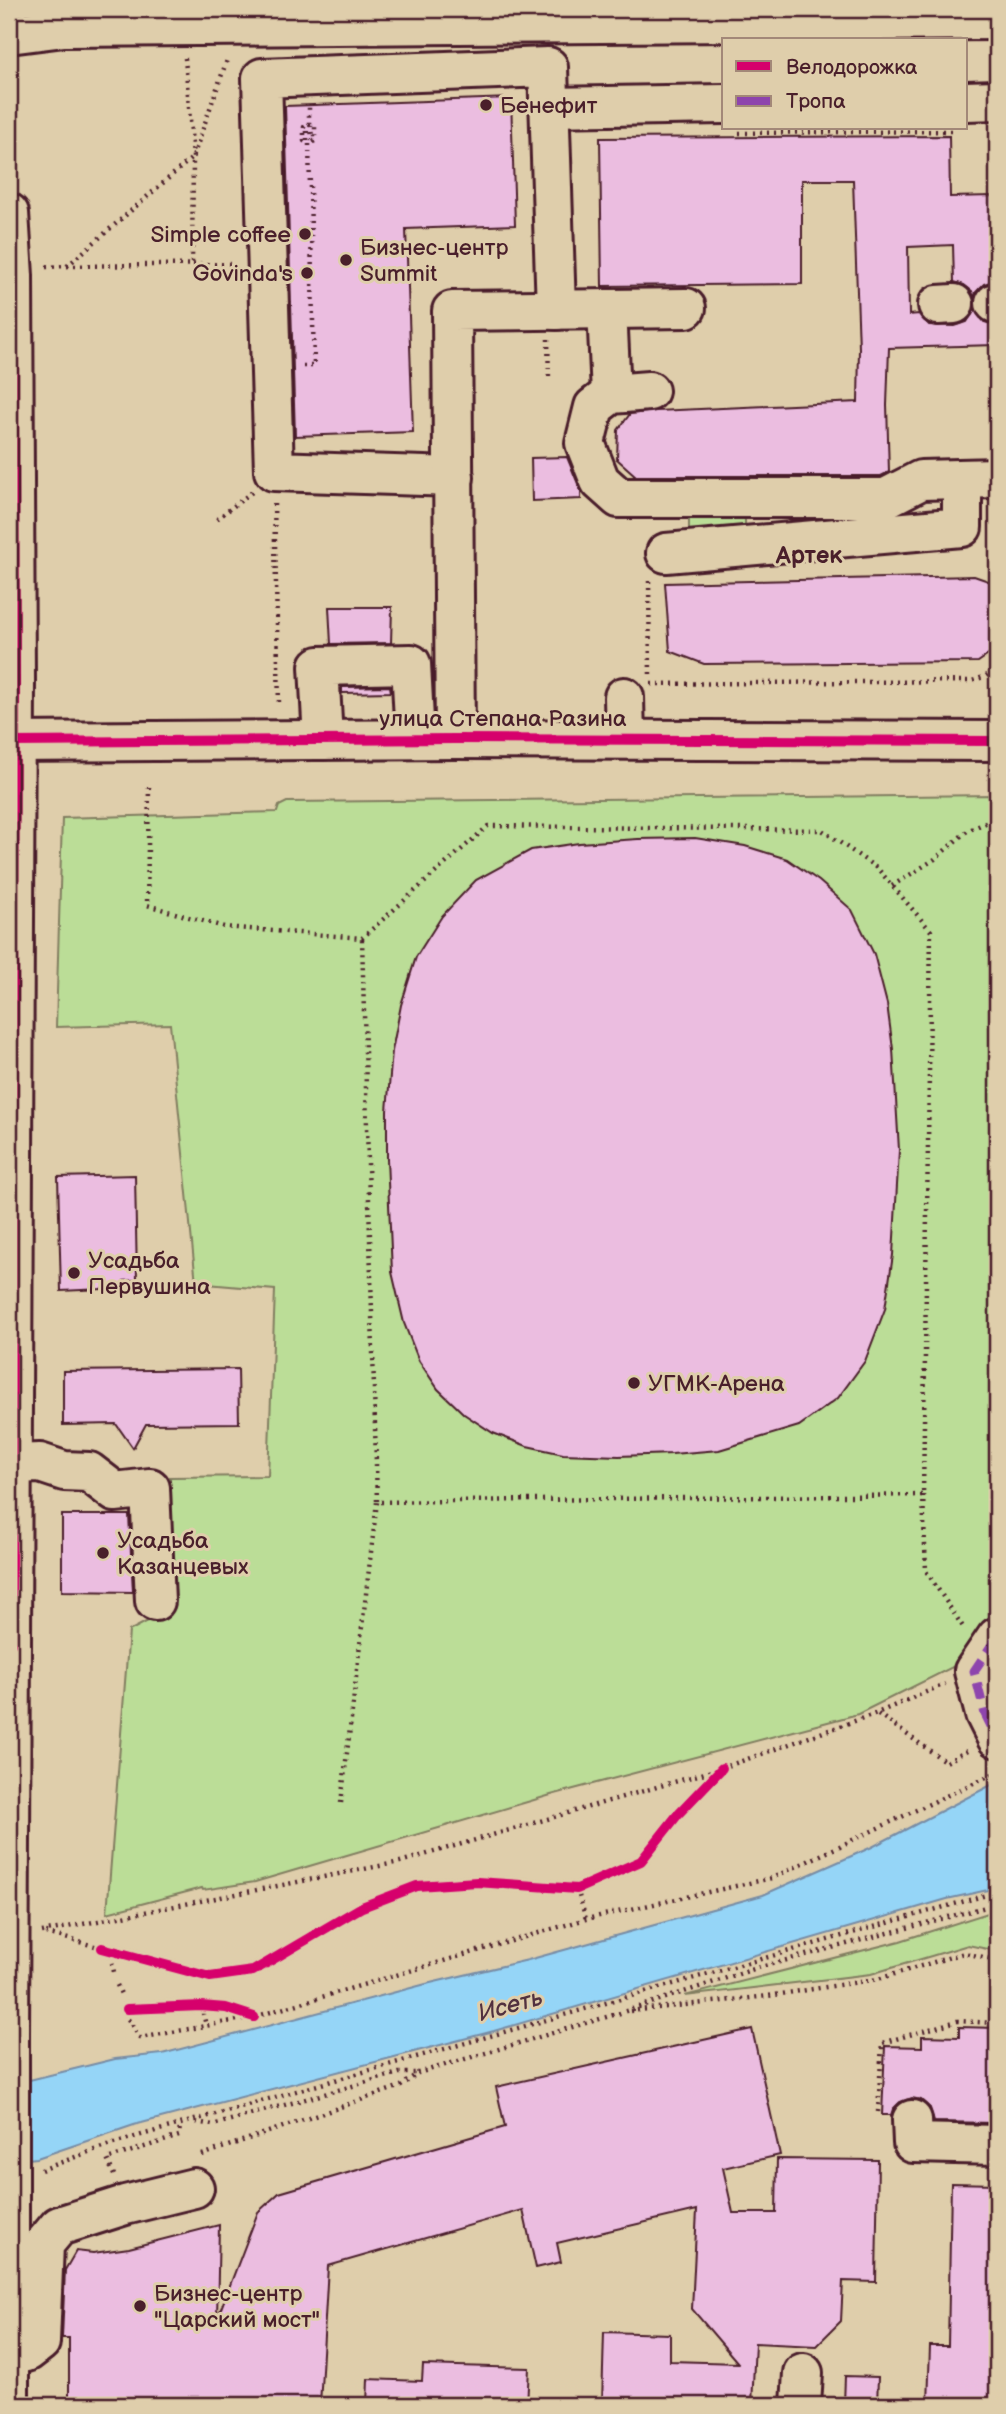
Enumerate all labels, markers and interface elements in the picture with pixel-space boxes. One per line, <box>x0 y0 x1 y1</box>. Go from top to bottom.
legend <box>722 38 968 130</box>
text: Велодорожка <box>786 55 918 80</box>
text: Тропа <box>786 89 846 114</box>
place label: Бенефит <box>500 92 598 120</box>
marker: Бенефит <box>478 97 494 113</box>
place label: Simple coffee <box>150 221 291 249</box>
marker: Simple coffee <box>297 226 313 242</box>
place label: Бизнес-центр Summit <box>360 234 508 288</box>
marker: Бизнес-центр Summit <box>338 252 354 268</box>
place label: Govinda's <box>192 260 293 288</box>
marker: Govinda's <box>299 265 315 281</box>
district label: Артек <box>775 541 843 570</box>
street label: улица Степана Разина <box>379 705 627 733</box>
place label: Усадьба Первушина <box>88 1247 211 1301</box>
marker: Усадьба Первушина <box>66 1265 82 1281</box>
place label: УГМК-Арена <box>648 1370 785 1398</box>
marker: УГМК-Арена <box>626 1375 642 1391</box>
place label: Усадьба Казанцевых <box>117 1527 248 1581</box>
marker: Усадьба Казанцевых <box>95 1545 111 1561</box>
water label: Исеть <box>475 1983 546 2028</box>
place label: Бизнес-центр "Царский мост" <box>154 2280 320 2334</box>
marker: Бизнес-центр "Царский мост" <box>132 2298 148 2314</box>

